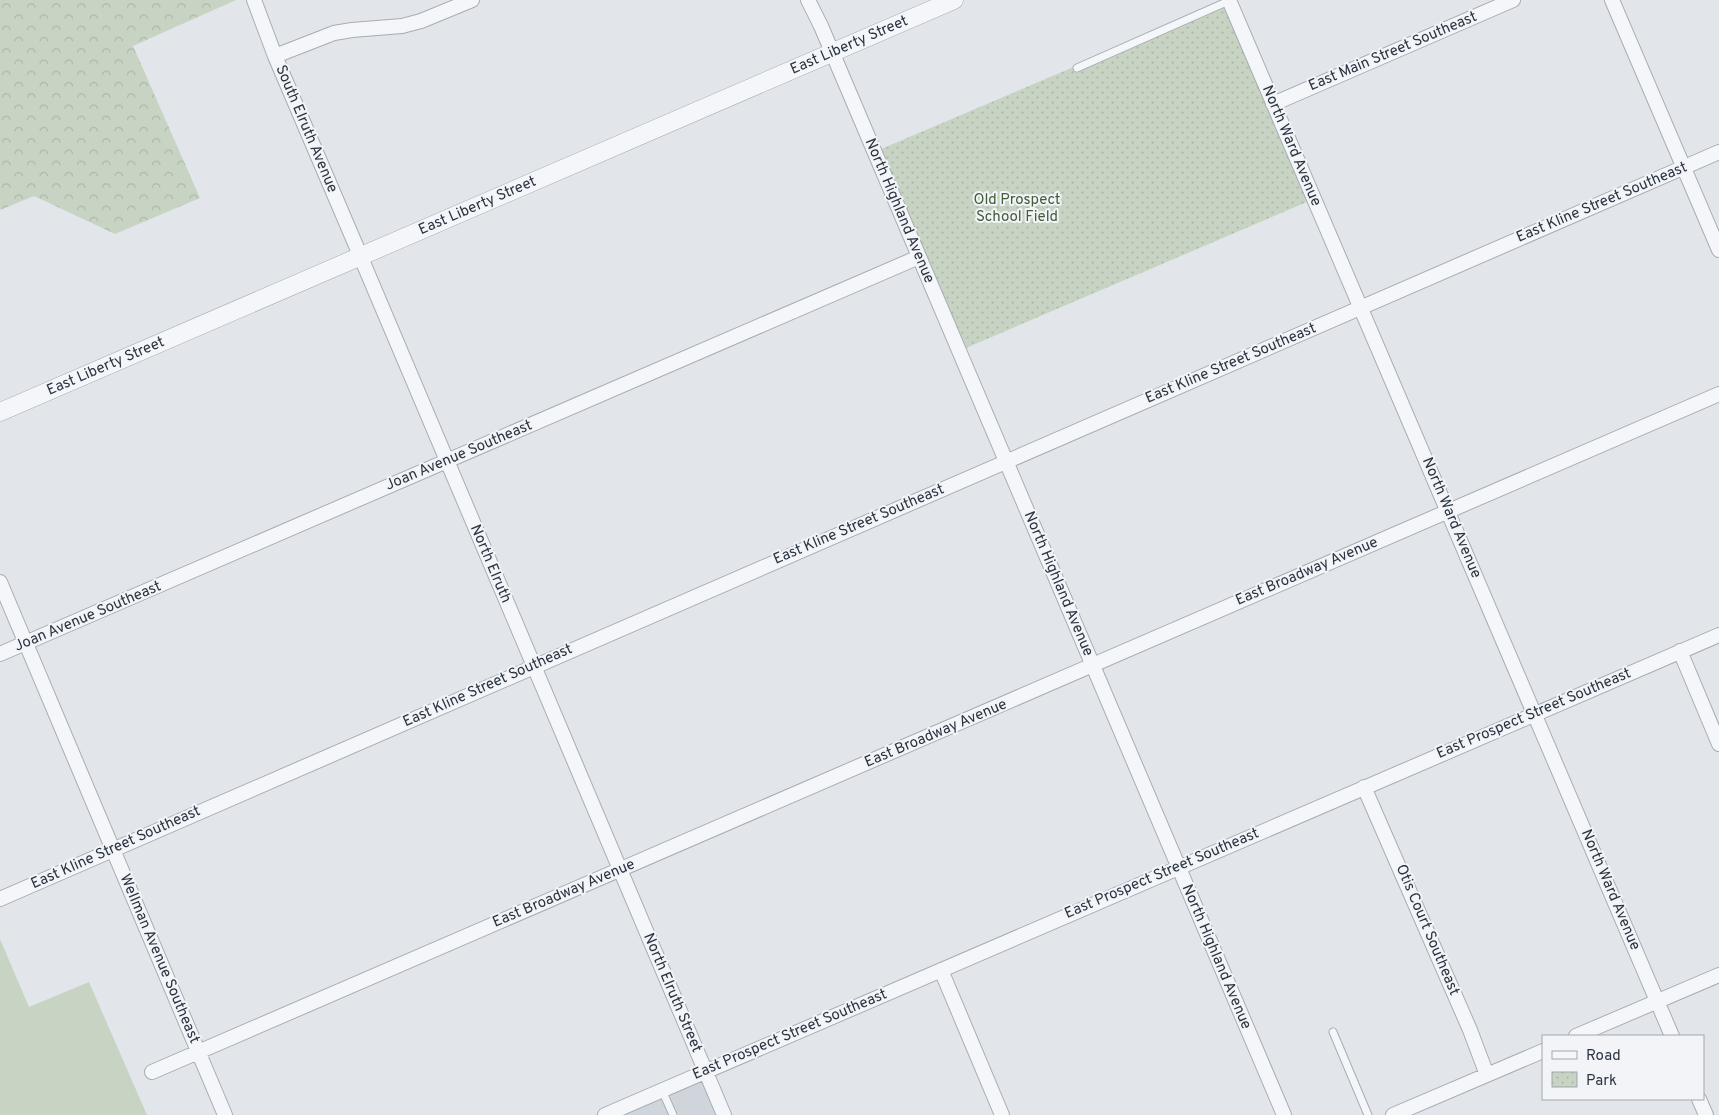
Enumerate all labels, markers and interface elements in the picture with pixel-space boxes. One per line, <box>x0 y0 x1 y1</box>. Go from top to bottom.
street label: East Main Street Southeast <box>1306 8 1480 96</box>
street label: East Liberty Street <box>787 12 911 79</box>
street label: South Elruth Avenue <box>271 62 341 196</box>
street label: North Ward Avenue <box>1257 83 1325 209</box>
street label: North Highland Avenue <box>860 136 938 286</box>
street label: East Kline Street Southeast <box>1514 158 1690 248</box>
street label: East Liberty Street <box>416 172 539 240</box>
park label: Old Prospect School Field <box>973 191 1061 227</box>
street label: East Kline Street Southeast <box>1143 319 1319 409</box>
street label: East Liberty Street <box>44 333 167 400</box>
street label: Joan Avenue Southeast <box>383 416 535 496</box>
street label: North Ward Avenue <box>1417 455 1485 581</box>
street label: East Kline Street Southeast <box>771 480 947 570</box>
street label: North Highland Avenue <box>1019 509 1097 659</box>
street label: North Elruth <box>465 522 515 606</box>
street label: East Broadway Avenue <box>1233 533 1381 611</box>
street label: Joan Avenue Southeast <box>12 577 164 657</box>
street label: East Kline Street Southeast <box>400 640 576 732</box>
street label: East Prospect Street Southeast <box>1434 664 1634 764</box>
street label: East Broadway Avenue <box>862 695 1010 773</box>
street label: East Kline Street Southeast <box>28 802 204 894</box>
street label: East Prospect Street Southeast <box>1062 824 1262 924</box>
street label: North Ward Avenue <box>1576 827 1644 953</box>
street label: East Broadway Avenue <box>490 855 638 933</box>
street label: Otis Court Southeast <box>1391 862 1463 998</box>
street label: Wellman Avenue Southeast <box>115 871 203 1047</box>
street label: North Highland Avenue <box>1177 882 1255 1032</box>
street label: North Elruth Street <box>638 930 706 1056</box>
street label: East Prospect Street Southeast <box>690 985 890 1085</box>
legend <box>1542 1035 1704 1100</box>
text: Road <box>1586 1047 1621 1066</box>
text: Park <box>1586 1072 1617 1091</box>

